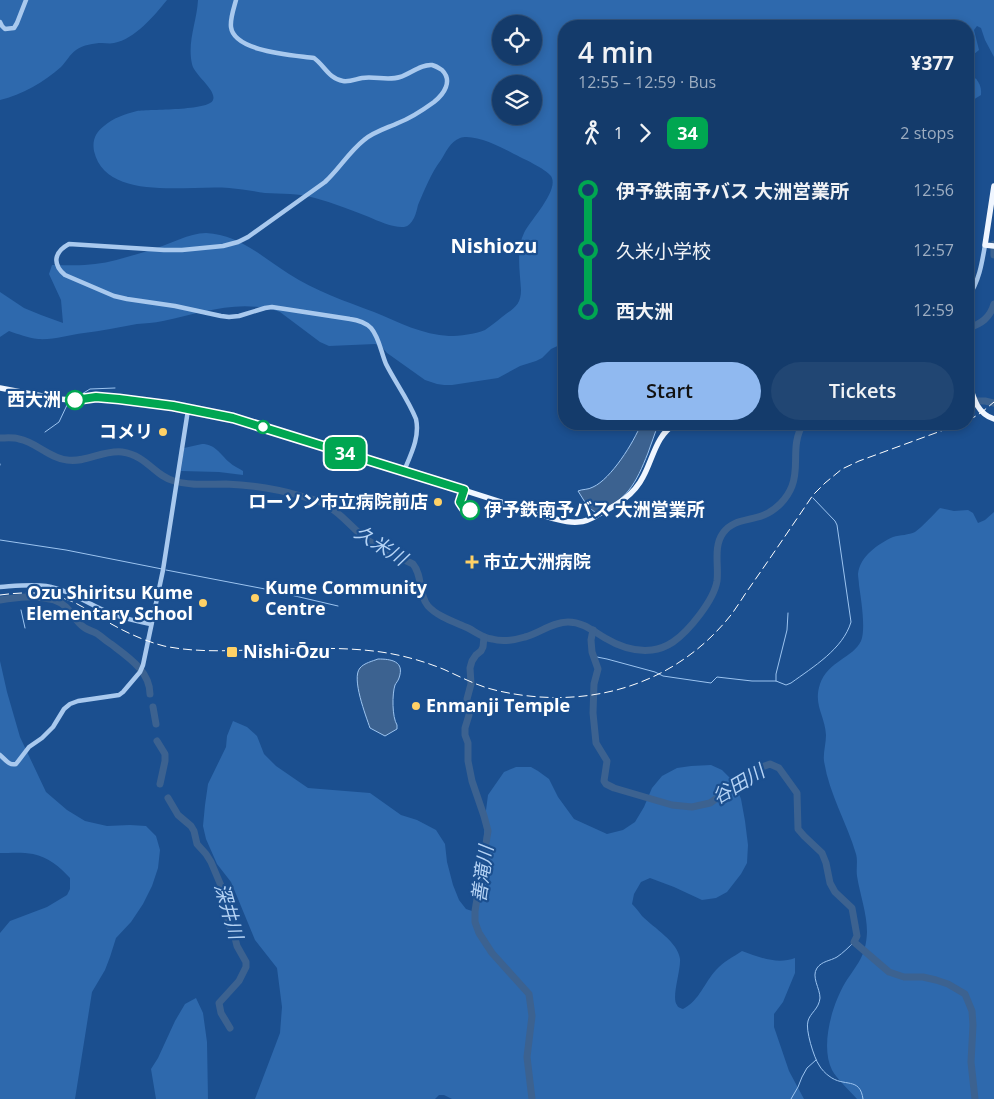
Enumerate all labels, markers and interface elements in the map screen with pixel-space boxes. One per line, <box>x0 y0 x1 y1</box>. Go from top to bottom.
map controls <box>492 15 542 125</box>
button: locate <box>492 15 542 65</box>
text: 4 min <box>578 33 654 71</box>
text: ¥377 <box>911 50 954 76</box>
text: 12:55 – 12:59 · Bus <box>578 71 716 93</box>
button: layers <box>492 75 542 125</box>
icon: walk <box>578 119 606 147</box>
icon: forward <box>631 119 659 147</box>
text: 34 <box>677 121 698 145</box>
text: 1 <box>614 122 623 144</box>
text: 2 stops <box>900 122 954 144</box>
text: 伊予鉄南予バス 大洲営業所 <box>616 178 849 204</box>
text: 12:56 <box>913 179 954 201</box>
district label: Nishiozu <box>451 232 537 259</box>
text: 久米小学校 <box>616 238 711 264</box>
text: 12:57 <box>913 239 954 261</box>
text: 西大洲 <box>616 298 673 324</box>
text: 12:59 <box>913 299 954 321</box>
button: Start <box>578 362 761 420</box>
button: Tickets <box>771 362 954 420</box>
place label: 西大洲 <box>7 387 61 411</box>
marker: 西大洲 <box>65 390 85 410</box>
place label: コメリ <box>99 419 153 443</box>
unlabelled marker <box>256 420 270 434</box>
marker: コメリ <box>157 426 169 438</box>
line badge: 34 <box>322 437 368 469</box>
text: 34 <box>335 441 355 465</box>
place label: ローソン市立病院前店 <box>248 489 428 513</box>
marker: ローソン市立病院前店 <box>432 496 444 508</box>
place label: 伊予鉄南予バス 大洲営業所 <box>484 497 705 521</box>
marker: 伊予鉄南予バス 大洲営業所 <box>460 500 480 520</box>
water label: 久米川 <box>350 519 414 572</box>
place label: 市立大洲病院 <box>483 549 591 573</box>
marker: 市立大洲病院 <box>465 555 479 569</box>
place label: Kume Community Centre <box>265 575 428 620</box>
place label: Ozu Shiritsu Kume Elementary School <box>26 580 193 625</box>
marker: Kume Community Centre <box>249 592 261 604</box>
marker: Ozu Shiritsu Kume Elementary School <box>197 597 209 609</box>
place label: Nishi-Ōzu <box>243 639 330 663</box>
marker: Nishi-Ōzu <box>225 645 239 659</box>
place label: Enmanji Temple <box>426 693 570 717</box>
marker: Enmanji Temple <box>410 700 422 712</box>
water label: 谷田川 <box>707 757 771 810</box>
water label: 善滝川 <box>465 842 499 904</box>
water label: 深井川 <box>209 880 250 944</box>

